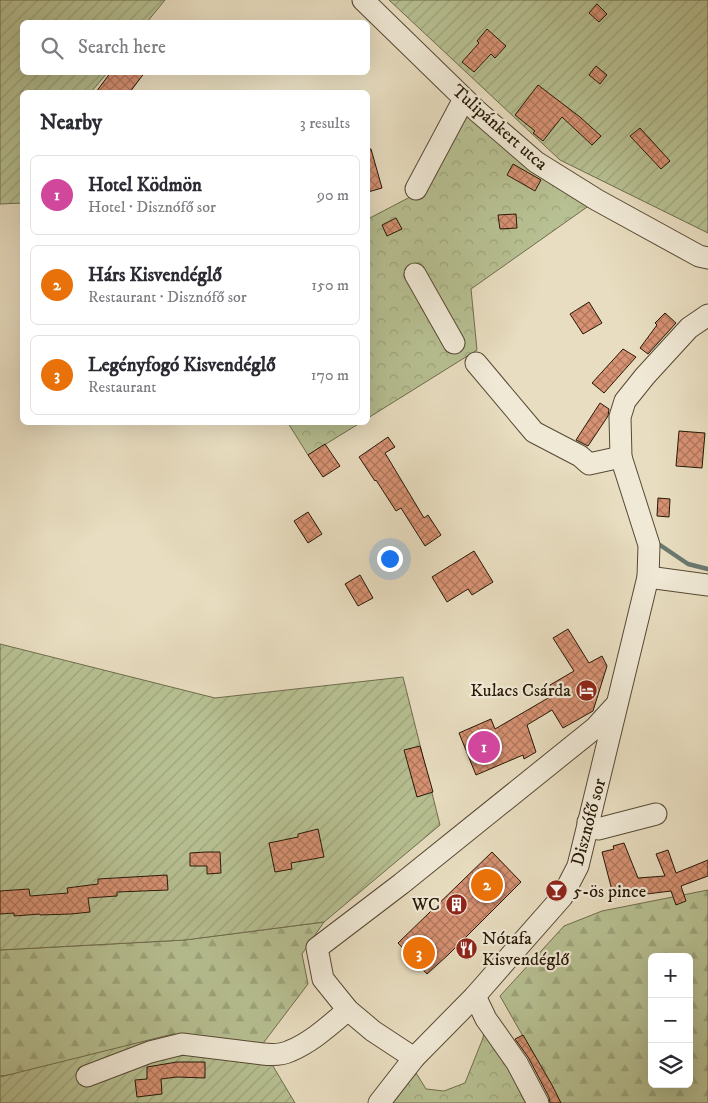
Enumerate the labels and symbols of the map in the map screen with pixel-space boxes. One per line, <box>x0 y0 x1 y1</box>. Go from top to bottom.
street label: Tulipánkert utca <box>447 80 552 175</box>
your location <box>377 546 403 572</box>
hotel icon: Kulacs Csárda <box>575 678 599 702</box>
place label: Kulacs Csárda <box>470 680 571 702</box>
pin: 1 <box>468 728 500 766</box>
street label: Disznófő sor <box>567 776 611 868</box>
pin: 2 <box>471 866 503 904</box>
bar icon: 5-ös pince <box>545 879 569 903</box>
place label: 5-ös pince <box>573 881 646 903</box>
building icon: WC <box>444 892 468 916</box>
place label: WC <box>411 894 440 916</box>
place label: Nótafa Kisvendéglő <box>482 928 570 971</box>
pin: 3 <box>403 934 435 972</box>
restaurant icon: Nótafa Kisvendéglő <box>454 936 478 960</box>

